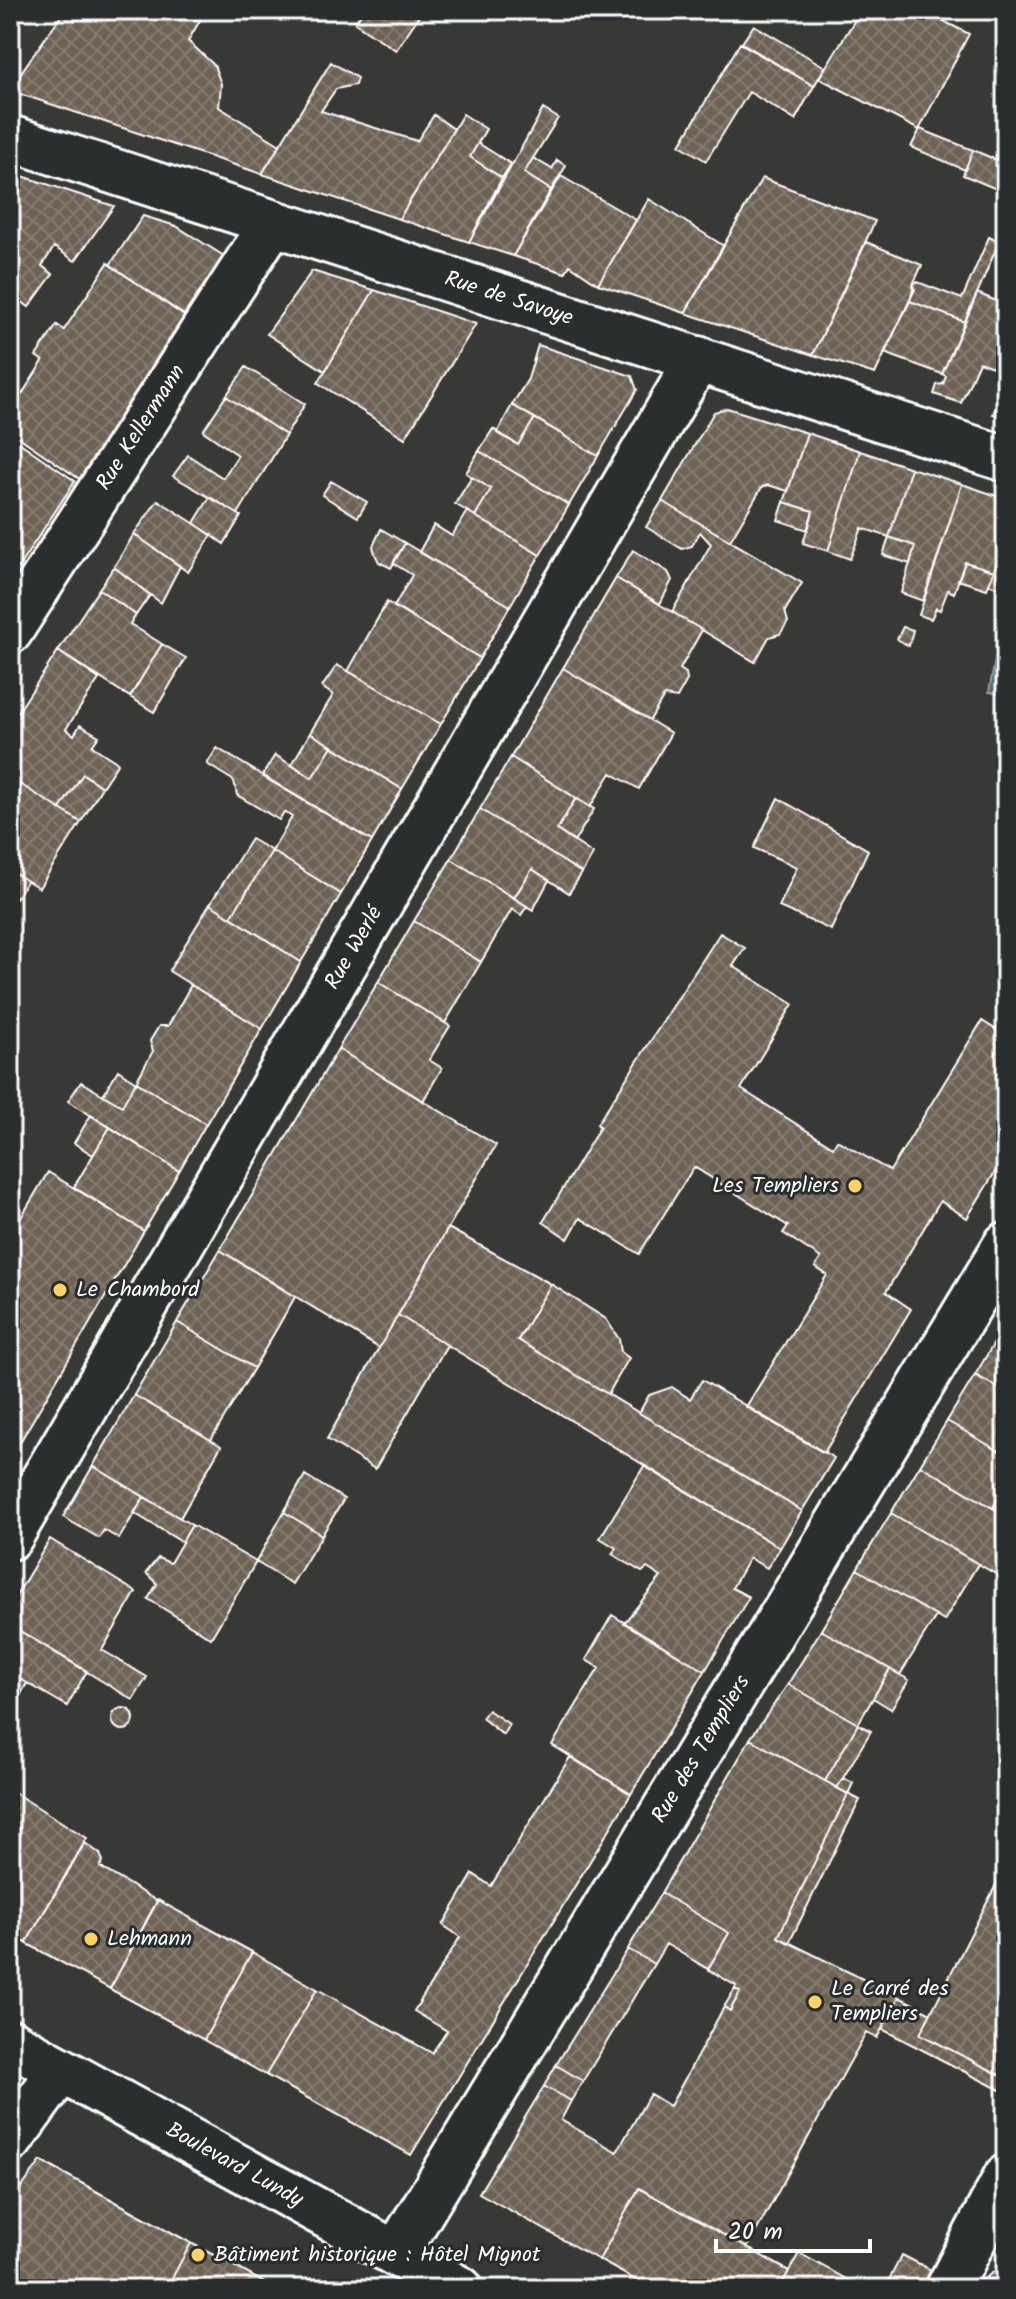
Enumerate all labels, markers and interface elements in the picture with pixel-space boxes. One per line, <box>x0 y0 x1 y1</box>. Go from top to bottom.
street label: Rue de Savoye <box>440 262 578 336</box>
street label: Rue Kellermann <box>87 357 195 498</box>
street label: Rue Werlé <box>316 899 393 996</box>
place label: Les Templiers <box>712 1169 840 1204</box>
marker: Les Templiers <box>846 1177 864 1195</box>
place label: Le Chambord <box>76 1273 200 1308</box>
marker: Le Chambord <box>51 1281 69 1299</box>
street label: Rue des Templiers <box>643 1668 760 1830</box>
place label: Lehmann <box>107 1922 192 1957</box>
marker: Lehmann <box>82 1930 100 1948</box>
place label: Le Carré des Templiers <box>831 1972 949 2032</box>
marker: Le Carré des Templiers <box>806 1993 824 2011</box>
street label: Boulevard Lundy <box>159 2113 310 2217</box>
scale bar <box>716 2203 870 2253</box>
text: 20 m <box>728 2213 783 2252</box>
place label: Bâtiment historique : Hôtel Mignot <box>214 2238 541 2273</box>
marker: Bâtiment historique : Hôtel Mignot <box>189 2246 207 2264</box>

